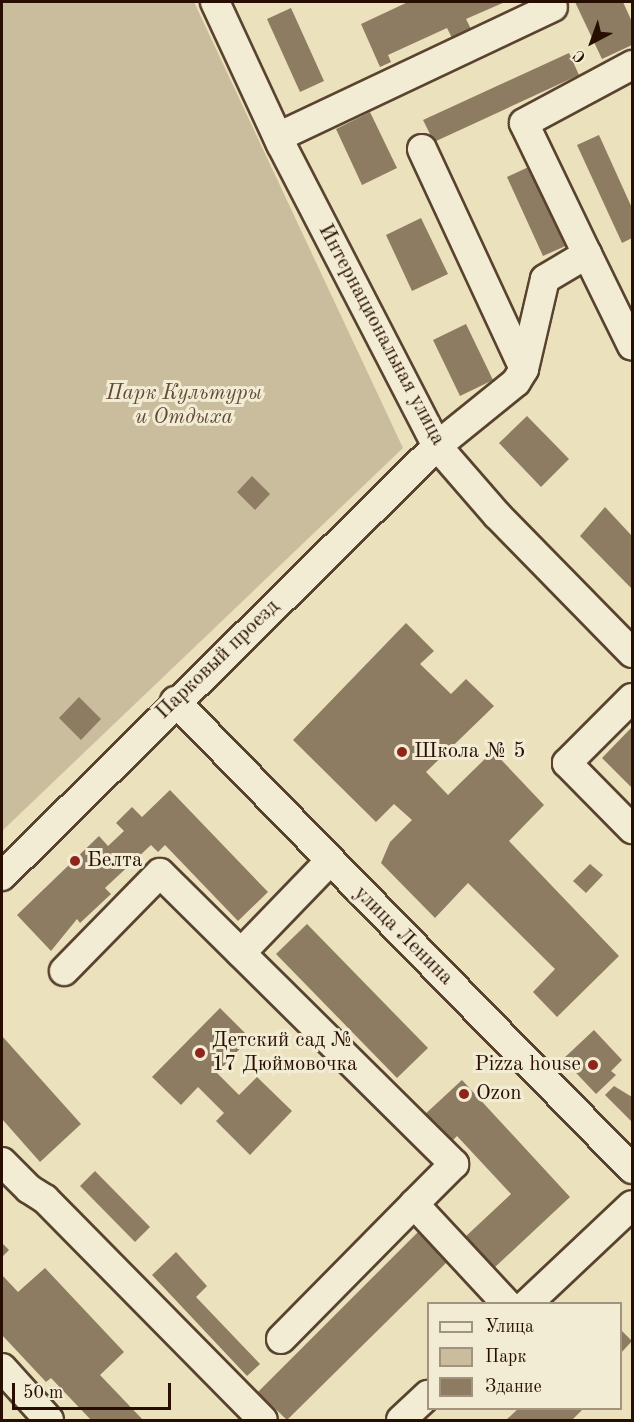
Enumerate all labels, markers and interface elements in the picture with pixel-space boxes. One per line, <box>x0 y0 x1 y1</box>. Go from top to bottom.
north arrow <box>562 12 622 72</box>
text: С <box>571 46 589 65</box>
street label: Интернациональная улица <box>312 220 450 450</box>
park label: Парк Культуры и Отдыха <box>106 381 262 431</box>
street label: Парковый проезд <box>151 595 285 725</box>
place label: Школа № 5 <box>414 739 525 765</box>
marker: Школа № 5 <box>395 745 409 759</box>
place label: Белта <box>87 848 142 874</box>
marker: Белта <box>68 854 82 868</box>
street label: улица Ленина <box>348 881 458 991</box>
place label: Детский сад № 17 Дюймовочка <box>212 1028 357 1078</box>
marker: Детский сад № 17 Дюймовочка <box>193 1046 207 1060</box>
place label: Pizza house <box>474 1052 581 1078</box>
marker: Pizza house <box>586 1058 600 1072</box>
place label: Ozon <box>476 1081 522 1107</box>
marker: Ozon <box>457 1087 471 1101</box>
legend <box>427 1302 622 1410</box>
text: Улица <box>485 1318 534 1336</box>
text: Парк <box>485 1348 526 1366</box>
scale bar <box>15 1371 174 1409</box>
text: Здание <box>485 1378 542 1396</box>
text: 50 m <box>23 1384 63 1402</box>

